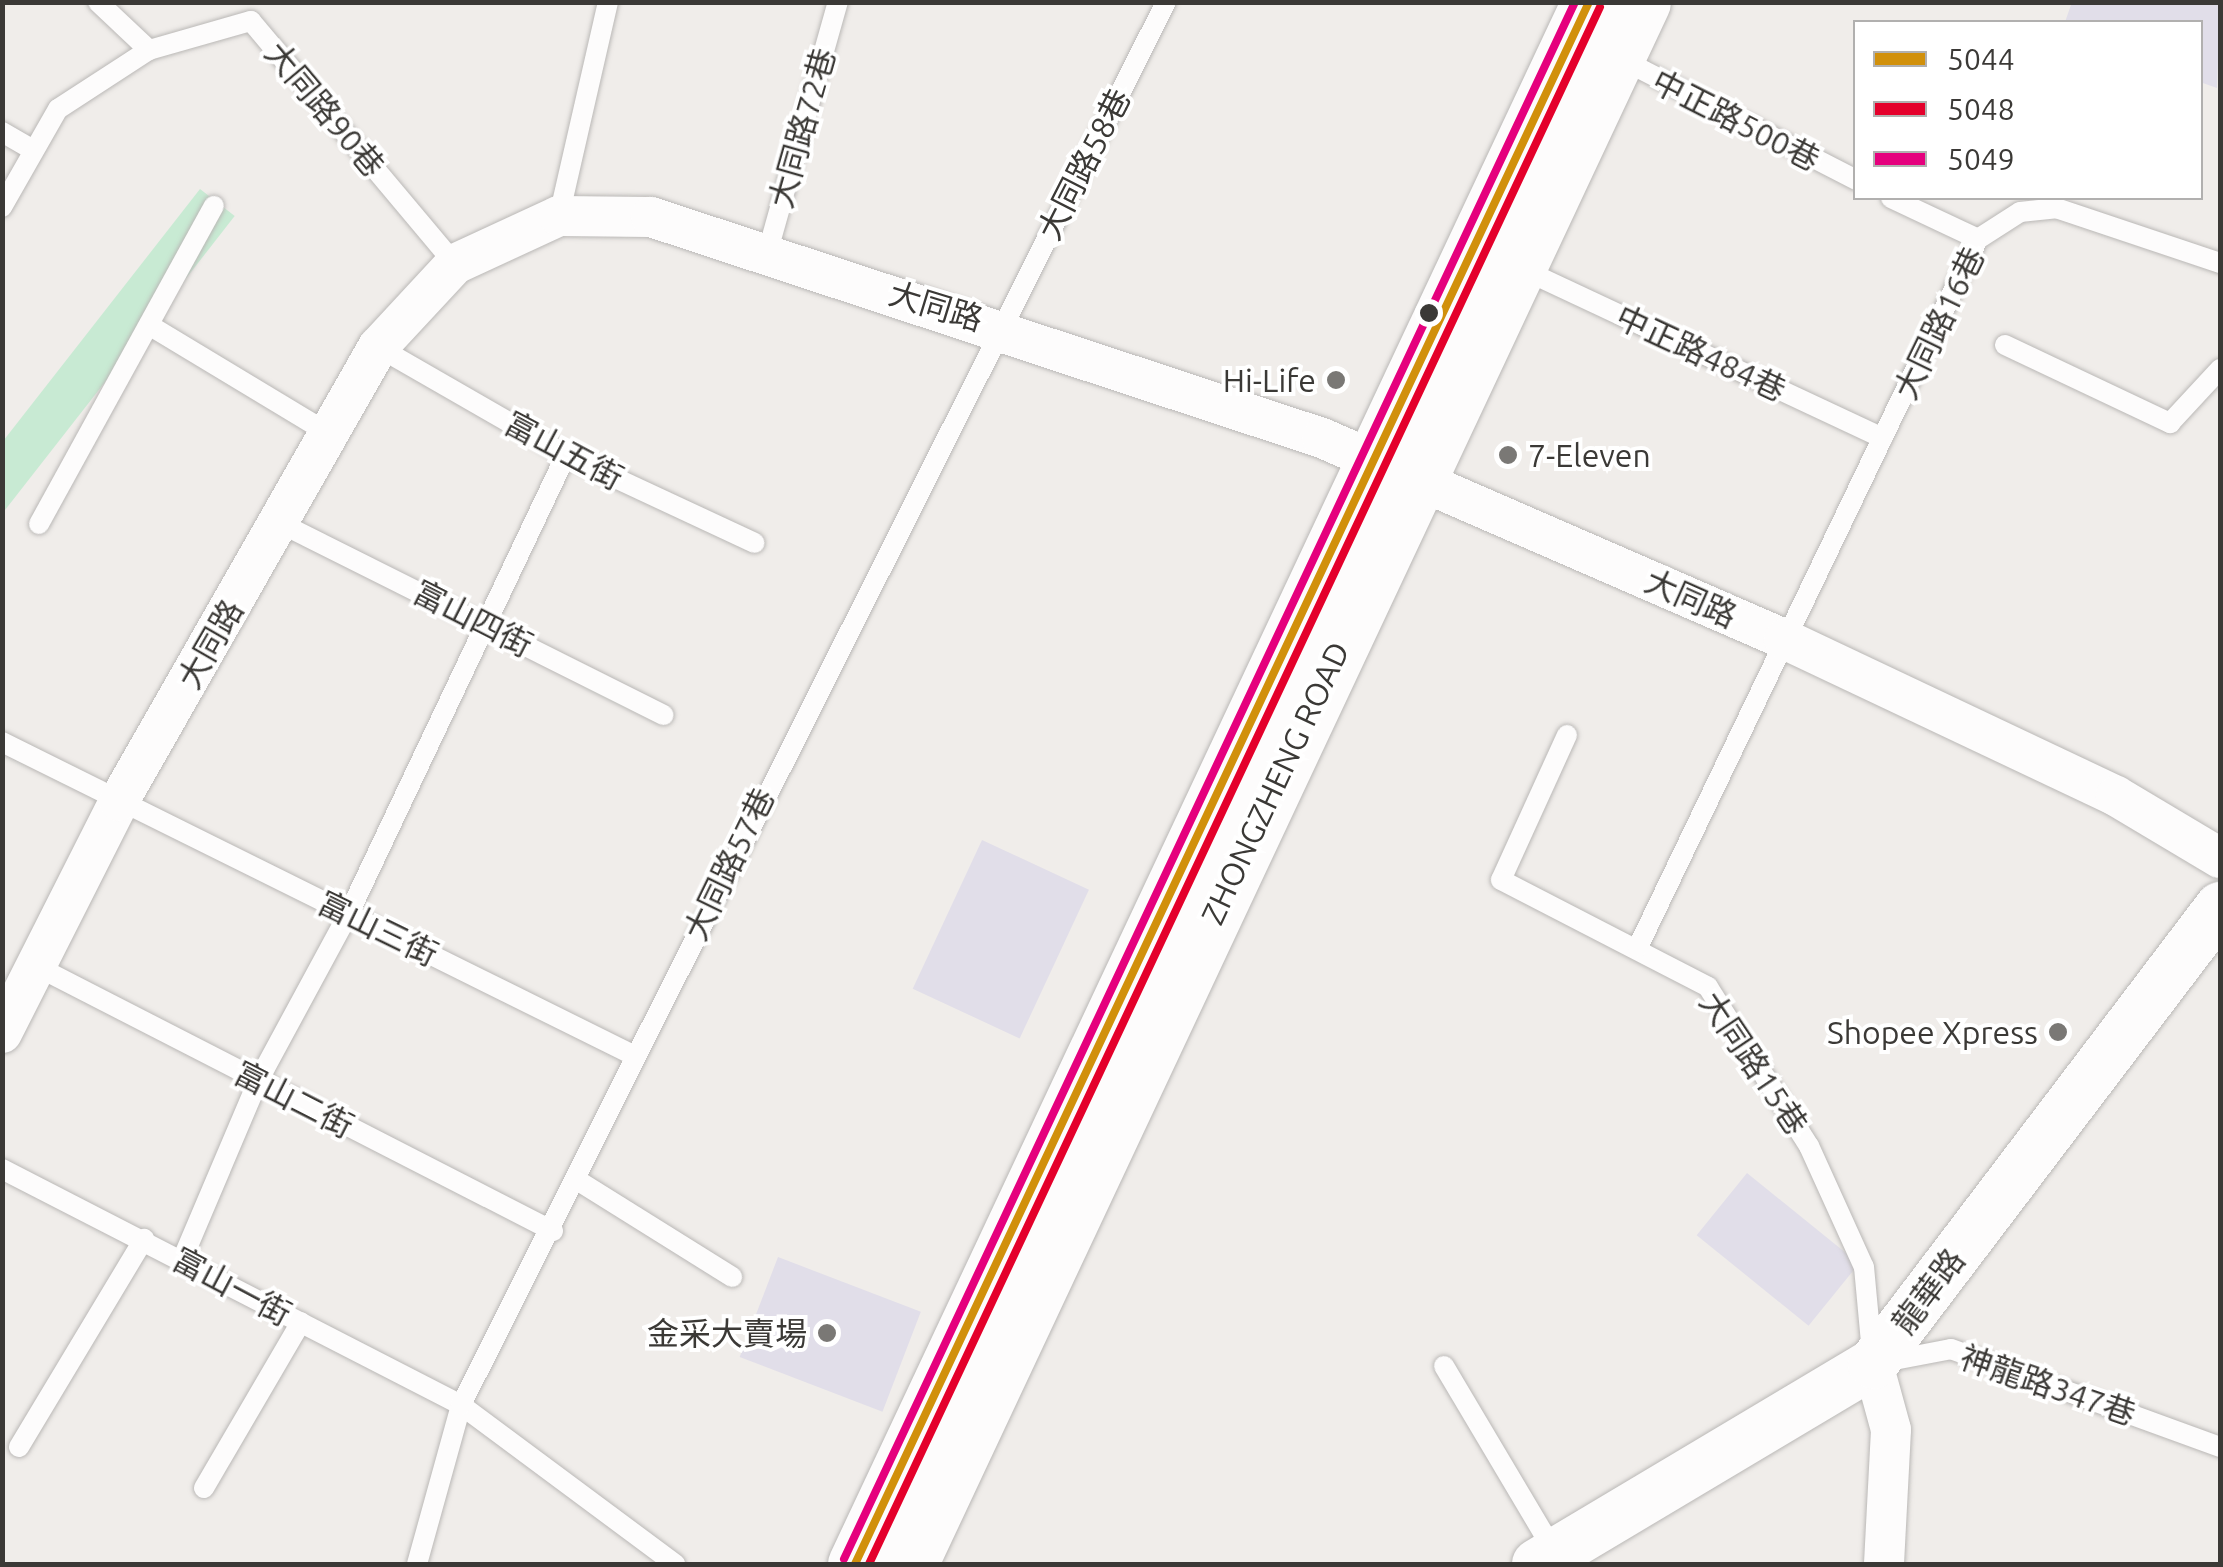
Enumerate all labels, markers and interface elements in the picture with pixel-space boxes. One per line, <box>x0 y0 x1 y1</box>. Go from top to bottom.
legend <box>1853 20 2203 200</box>
street label: 大同路90巷 <box>258 34 392 184</box>
text: 5044 <box>1947 42 2015 76</box>
street label: 大同路72巷 <box>761 44 843 212</box>
street label: 中正路500巷 <box>1646 62 1826 178</box>
street label: 大同路58巷 <box>1030 82 1138 246</box>
text: 5048 <box>1947 92 2015 126</box>
text: 5049 <box>1947 142 2015 176</box>
street label: 大同路16巷 <box>1886 241 1992 405</box>
street label: 大同路 <box>884 274 988 338</box>
street label: 中正路484巷 <box>1610 297 1792 409</box>
unlabelled marker <box>1419 303 1439 323</box>
place label: Hi-Life <box>1223 361 1316 399</box>
marker: Hi-Life <box>1325 369 1347 391</box>
street label: 富山五街 <box>498 403 630 497</box>
place label: 7-Eleven <box>1528 436 1651 474</box>
marker: 7-Eleven <box>1497 444 1519 466</box>
street label: 大同路 <box>1639 561 1743 635</box>
street label: 富山四街 <box>407 572 539 664</box>
street label: 大同路 <box>169 593 251 695</box>
street label: ZHONGZHENG ROAD <box>1193 636 1357 930</box>
street label: 大同路57巷 <box>676 782 782 946</box>
street label: 富山三街 <box>312 883 444 973</box>
street label: 大同路15巷 <box>1692 984 1816 1142</box>
place label: Shopee Xpress <box>1827 1013 2038 1051</box>
marker: Shopee Xpress <box>2047 1021 2069 1043</box>
street label: 富山二街 <box>228 1053 360 1145</box>
street label: 富山一街 <box>166 1239 298 1333</box>
street label: 龍華路 <box>1884 1241 1972 1341</box>
place label: 金采大賣場 <box>647 1314 807 1352</box>
marker: 金采大賣場 <box>816 1322 838 1344</box>
street label: 神龍路347巷 <box>1956 1337 2140 1433</box>

